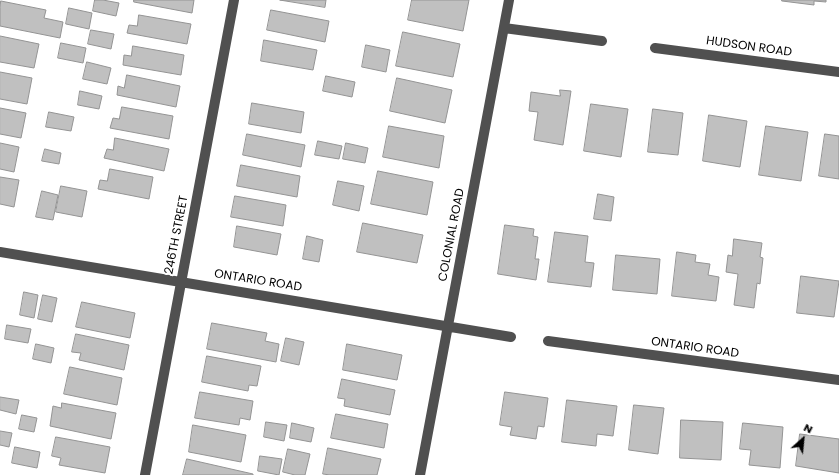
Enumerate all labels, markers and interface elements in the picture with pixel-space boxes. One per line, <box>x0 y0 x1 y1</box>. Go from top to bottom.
street label: HUDSON ROAD <box>705 34 793 60</box>
street label: COLONIAL ROAD <box>436 187 468 283</box>
street label: 246TH STREET <box>162 195 192 275</box>
street label: ONTARIO ROAD <box>213 267 303 295</box>
street label: ONTARIO ROAD <box>650 335 740 361</box>
north arrow <box>783 419 823 459</box>
text: N <box>801 419 816 437</box>

